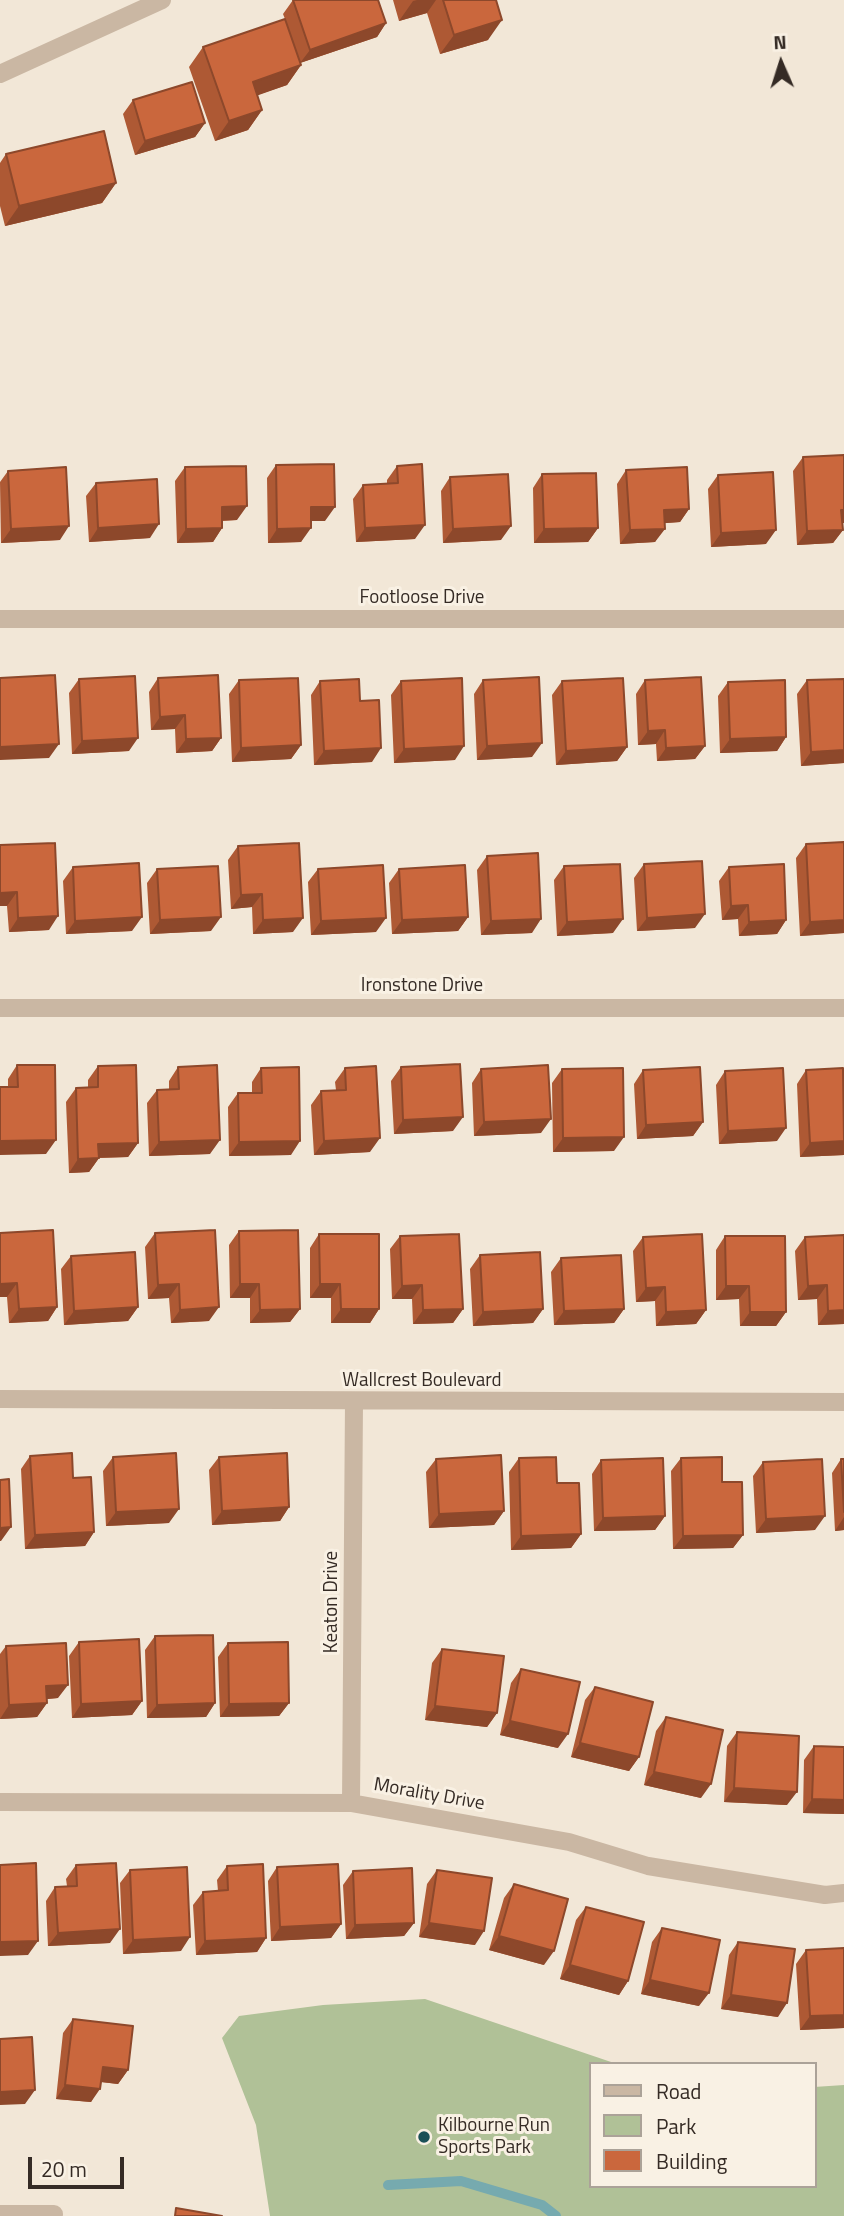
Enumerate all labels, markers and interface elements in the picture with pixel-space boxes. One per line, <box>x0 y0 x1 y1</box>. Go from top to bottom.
text: N <box>773 27 787 56</box>
north arrow <box>746 28 816 98</box>
street label: Footloose Drive <box>360 587 484 609</box>
street label: Ironstone Drive <box>361 975 483 997</box>
street label: Wallcrest Boulevard <box>342 1370 502 1392</box>
street label: Keaton Drive <box>321 1551 343 1653</box>
street label: Morality Drive <box>372 1774 486 1816</box>
legend <box>588 2062 816 2188</box>
text: Road <box>656 2075 701 2107</box>
text: Park <box>656 2110 696 2142</box>
place label: Kilbourne Run Sports Park <box>438 2115 550 2159</box>
marker: Kilbourne Run Sports Park <box>416 2129 432 2145</box>
scale bar <box>32 2142 128 2186</box>
text: Building <box>656 2145 727 2177</box>
text: 20 m <box>41 2153 87 2185</box>

